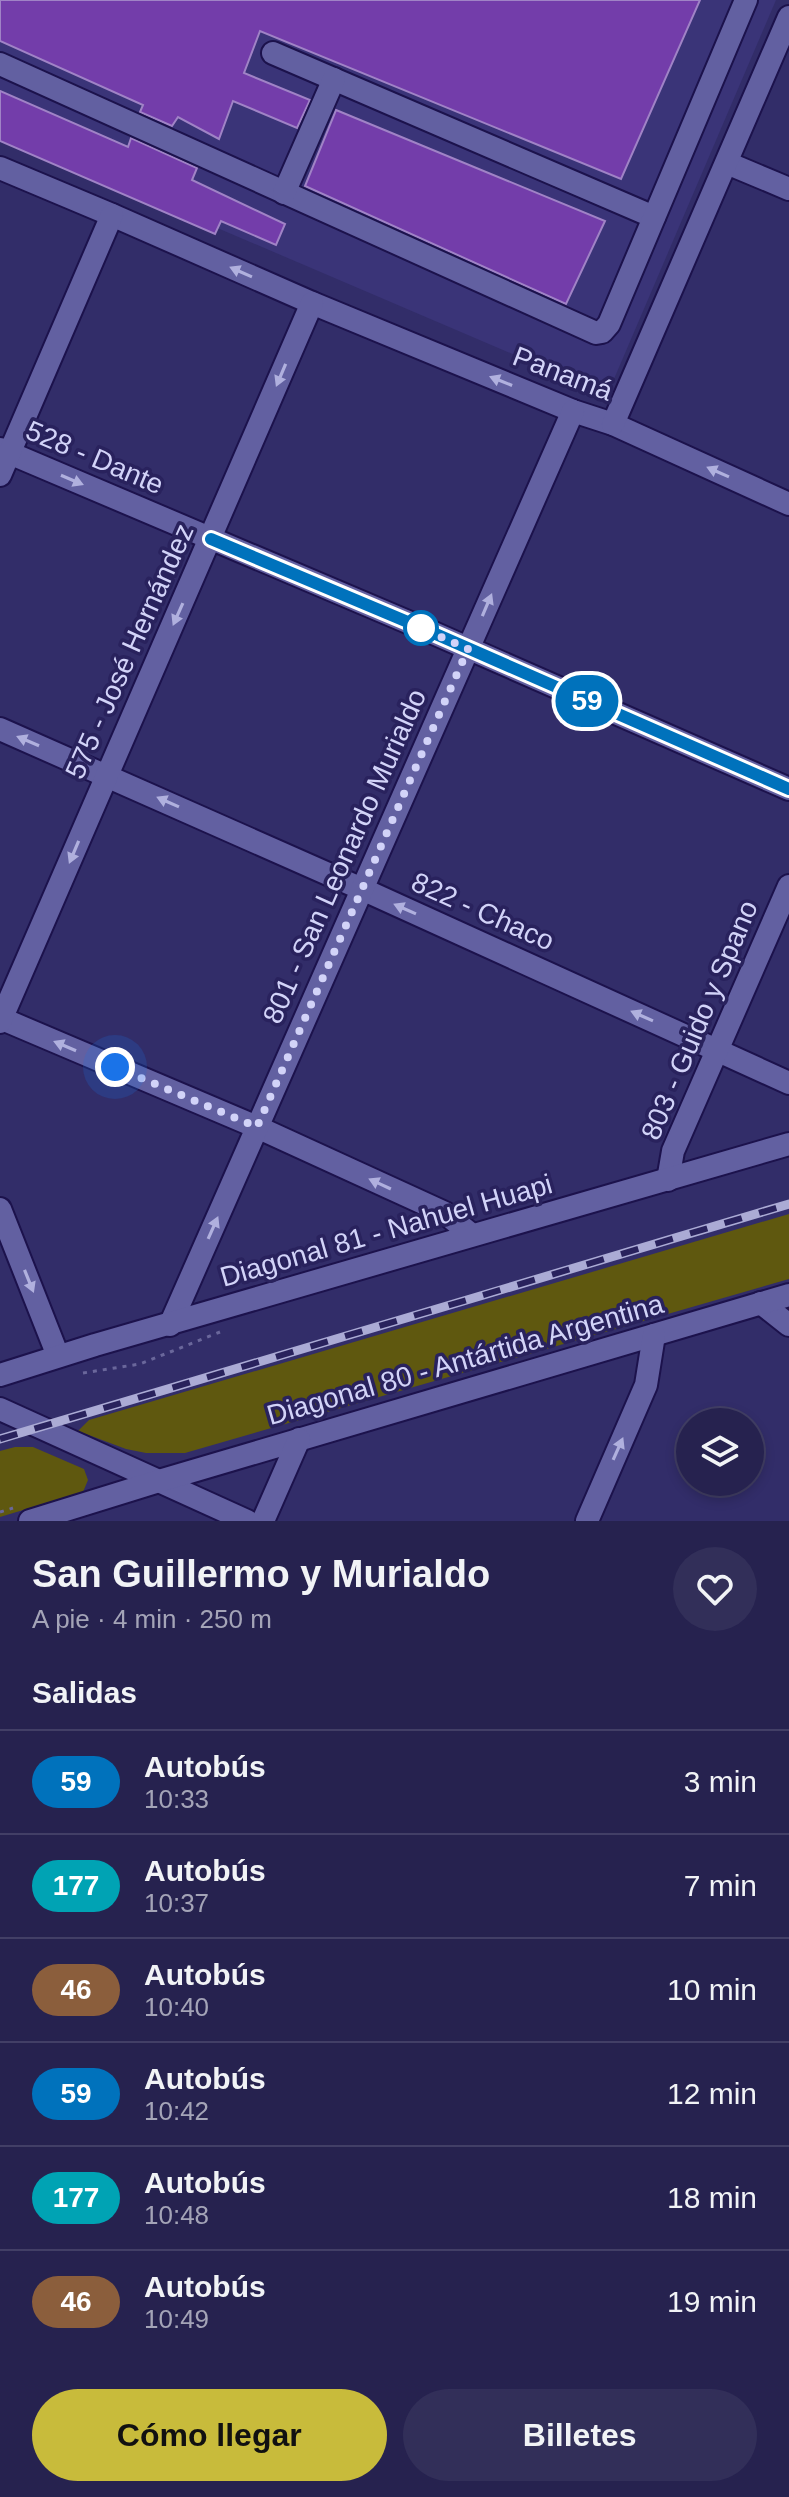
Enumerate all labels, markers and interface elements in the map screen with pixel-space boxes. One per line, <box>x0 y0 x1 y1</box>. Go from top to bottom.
one-way arrow <box>229 265 252 278</box>
street label: Panamá <box>509 340 617 407</box>
one-way arrow <box>275 363 288 387</box>
one-way arrow <box>489 375 513 388</box>
street label: 528 - Dante <box>21 415 168 500</box>
one-way arrow <box>706 465 730 479</box>
one-way arrow <box>60 473 83 486</box>
street label: 575 - José Hernández <box>59 519 200 783</box>
one-way arrow <box>480 593 493 617</box>
one-way arrow <box>172 602 185 626</box>
unlabelled marker <box>404 611 438 645</box>
line badge: 59 <box>551 675 623 727</box>
street label: 801 - San Leonardo Murialdo <box>257 684 432 1028</box>
text: 59 <box>571 685 603 716</box>
one-way arrow <box>16 734 40 748</box>
one-way arrow <box>156 796 179 809</box>
one-way arrow <box>67 840 80 864</box>
street label: 822 - Chaco <box>407 866 559 957</box>
street label: 803 - Guido y Spano <box>635 896 764 1144</box>
one-way arrow <box>393 902 417 915</box>
one-way arrow <box>630 1009 654 1022</box>
one-way arrow <box>53 1039 77 1052</box>
your location <box>95 1047 135 1087</box>
street label: Diagonal 81 - Nahuel Huapi <box>217 1168 556 1293</box>
one-way arrow <box>369 1177 392 1191</box>
one-way arrow <box>206 1216 220 1239</box>
one-way arrow <box>23 1269 36 1293</box>
street label: Diagonal 80 - Antártida Argentina <box>263 1288 667 1431</box>
map controls <box>676 1408 764 1496</box>
button: layers <box>676 1408 764 1496</box>
one-way arrow <box>611 1438 624 1461</box>
button: heart <box>673 1547 757 1631</box>
text: San Guillermo y Murialdo <box>32 1553 490 1595</box>
text: A pie · 4 min · 250 m <box>32 1604 272 1634</box>
text: Salidas <box>32 1676 137 1709</box>
text: Autobús <box>144 1750 266 1783</box>
text: 3 min <box>684 1765 757 1798</box>
text: 59 <box>60 1766 92 1797</box>
text: 10:33 <box>144 1784 209 1814</box>
text: Autobús <box>144 1854 266 1887</box>
text: 7 min <box>684 1869 757 1902</box>
text: 177 <box>53 1870 99 1901</box>
text: 10:37 <box>144 1888 209 1918</box>
text: Autobús <box>144 1958 266 1991</box>
text: 10 min <box>667 1973 757 2006</box>
text: 46 <box>60 1974 92 2005</box>
text: 10:40 <box>144 1992 209 2022</box>
text: Autobús <box>144 2062 266 2095</box>
text: 12 min <box>667 2077 757 2110</box>
text: 59 <box>60 2078 92 2109</box>
text: 10:42 <box>144 2096 209 2126</box>
text: Autobús <box>144 2166 266 2199</box>
text: 18 min <box>667 2181 757 2214</box>
text: 177 <box>53 2182 99 2213</box>
text: 10:48 <box>144 2200 209 2230</box>
text: Autobús <box>144 2270 266 2303</box>
text: 19 min <box>667 2285 757 2318</box>
text: 46 <box>60 2286 92 2317</box>
text: 10:49 <box>144 2304 209 2334</box>
button: Cómo llegar <box>32 2389 387 2481</box>
button: Billetes <box>403 2389 757 2481</box>

